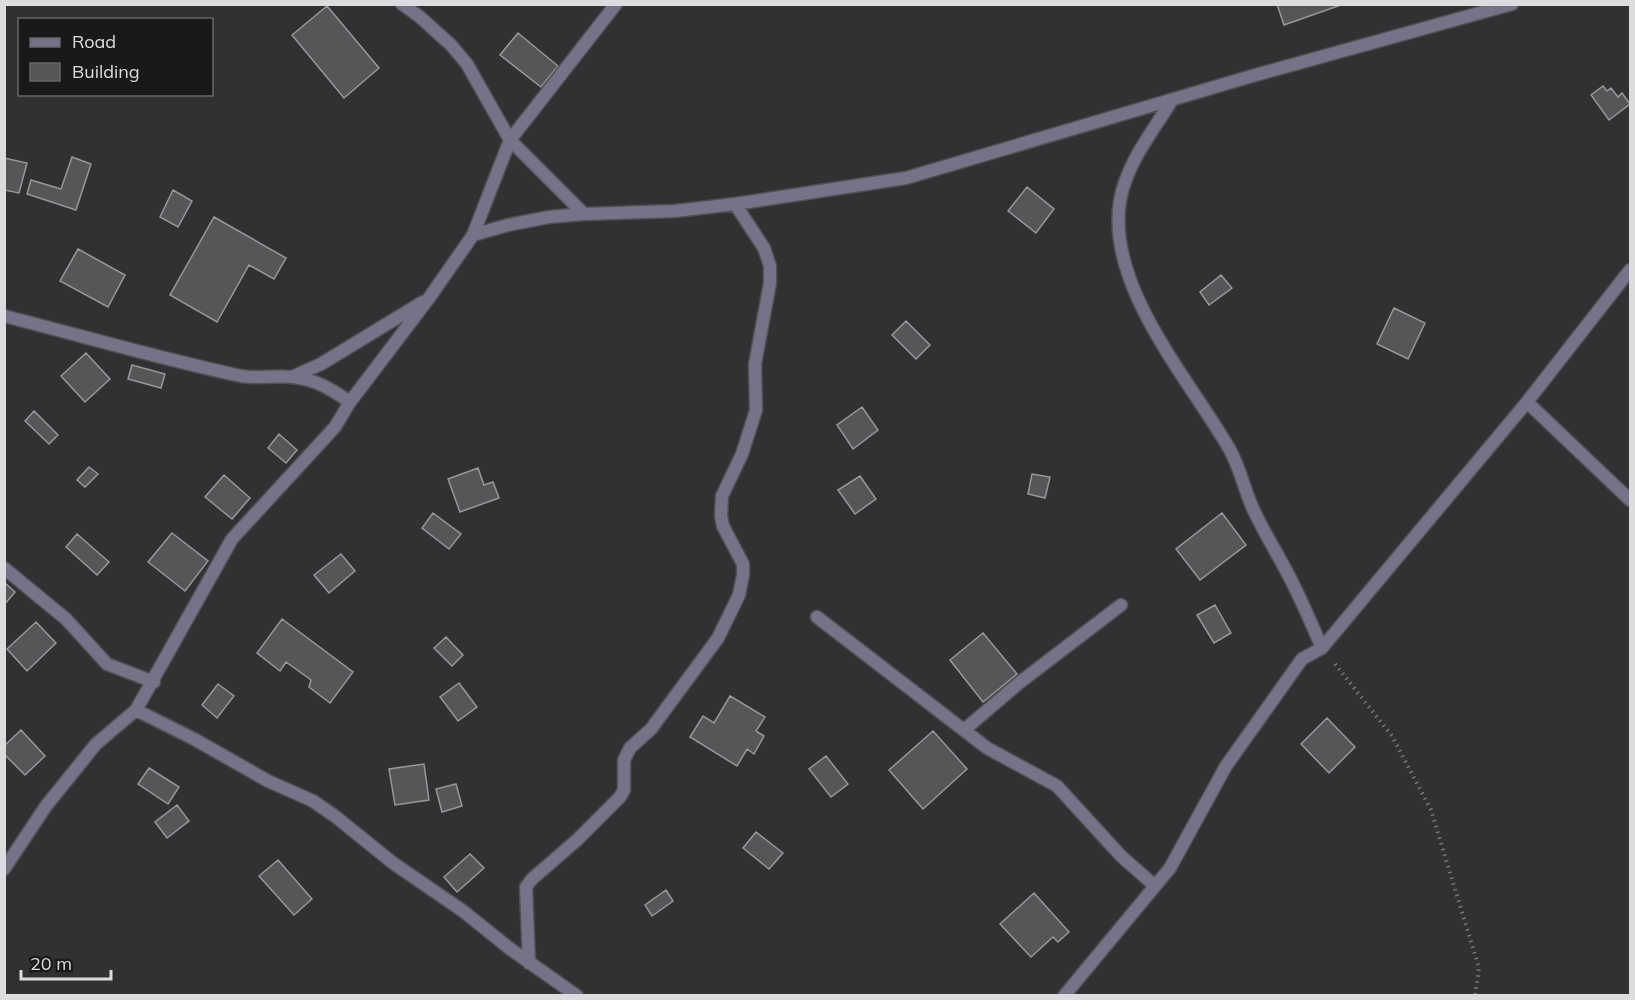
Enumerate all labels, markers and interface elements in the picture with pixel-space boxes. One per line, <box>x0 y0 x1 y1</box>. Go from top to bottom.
legend <box>18 18 213 96</box>
text: Road <box>72 30 116 53</box>
text: Building <box>72 60 140 83</box>
scale bar <box>21 943 111 981</box>
text: 20 m <box>30 952 72 975</box>

